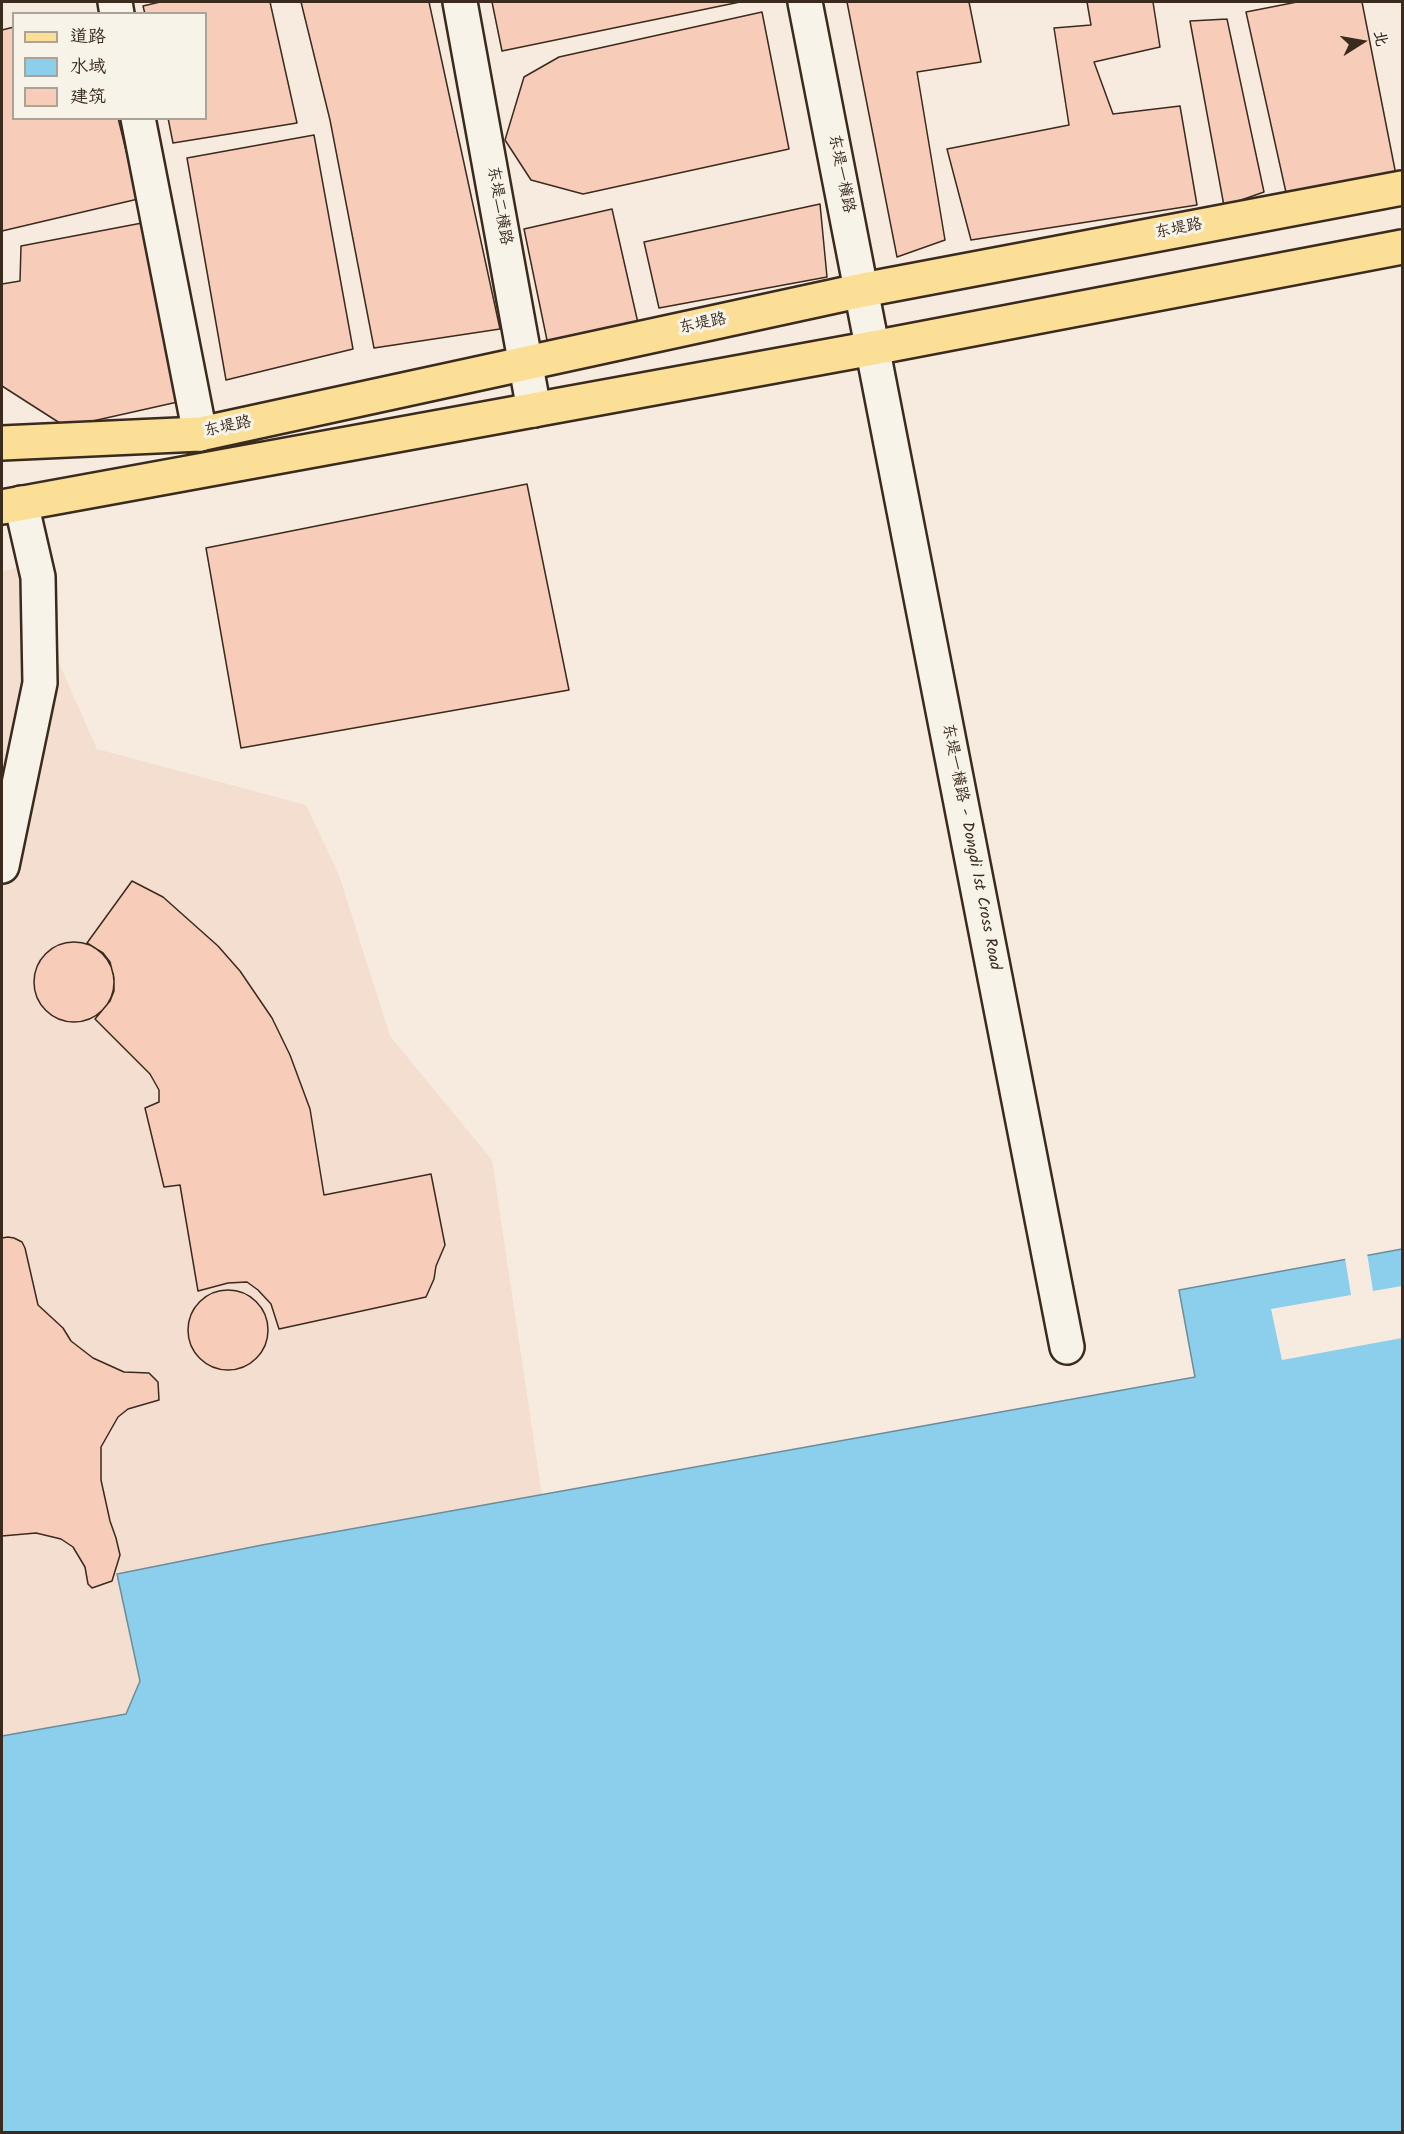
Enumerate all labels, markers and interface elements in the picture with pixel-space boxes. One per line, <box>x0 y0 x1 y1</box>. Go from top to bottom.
legend <box>12 12 207 120</box>
north arrow <box>1332 12 1392 72</box>
text: 道路 <box>70 23 106 52</box>
text: 北 <box>1366 28 1394 49</box>
text: 水域 <box>70 53 106 82</box>
text: 建筑 <box>70 83 106 112</box>
street label: 东堤一横路 <box>823 133 857 215</box>
street label: 东堤二横路 <box>482 165 514 247</box>
street label: 东堤路 <box>1154 216 1204 244</box>
street label: 东堤路 <box>678 311 728 339</box>
street label: 东堤路 <box>203 414 253 442</box>
street label: 东堤一横路 - Dongdi 1st Cross Road <box>937 722 1003 972</box>

